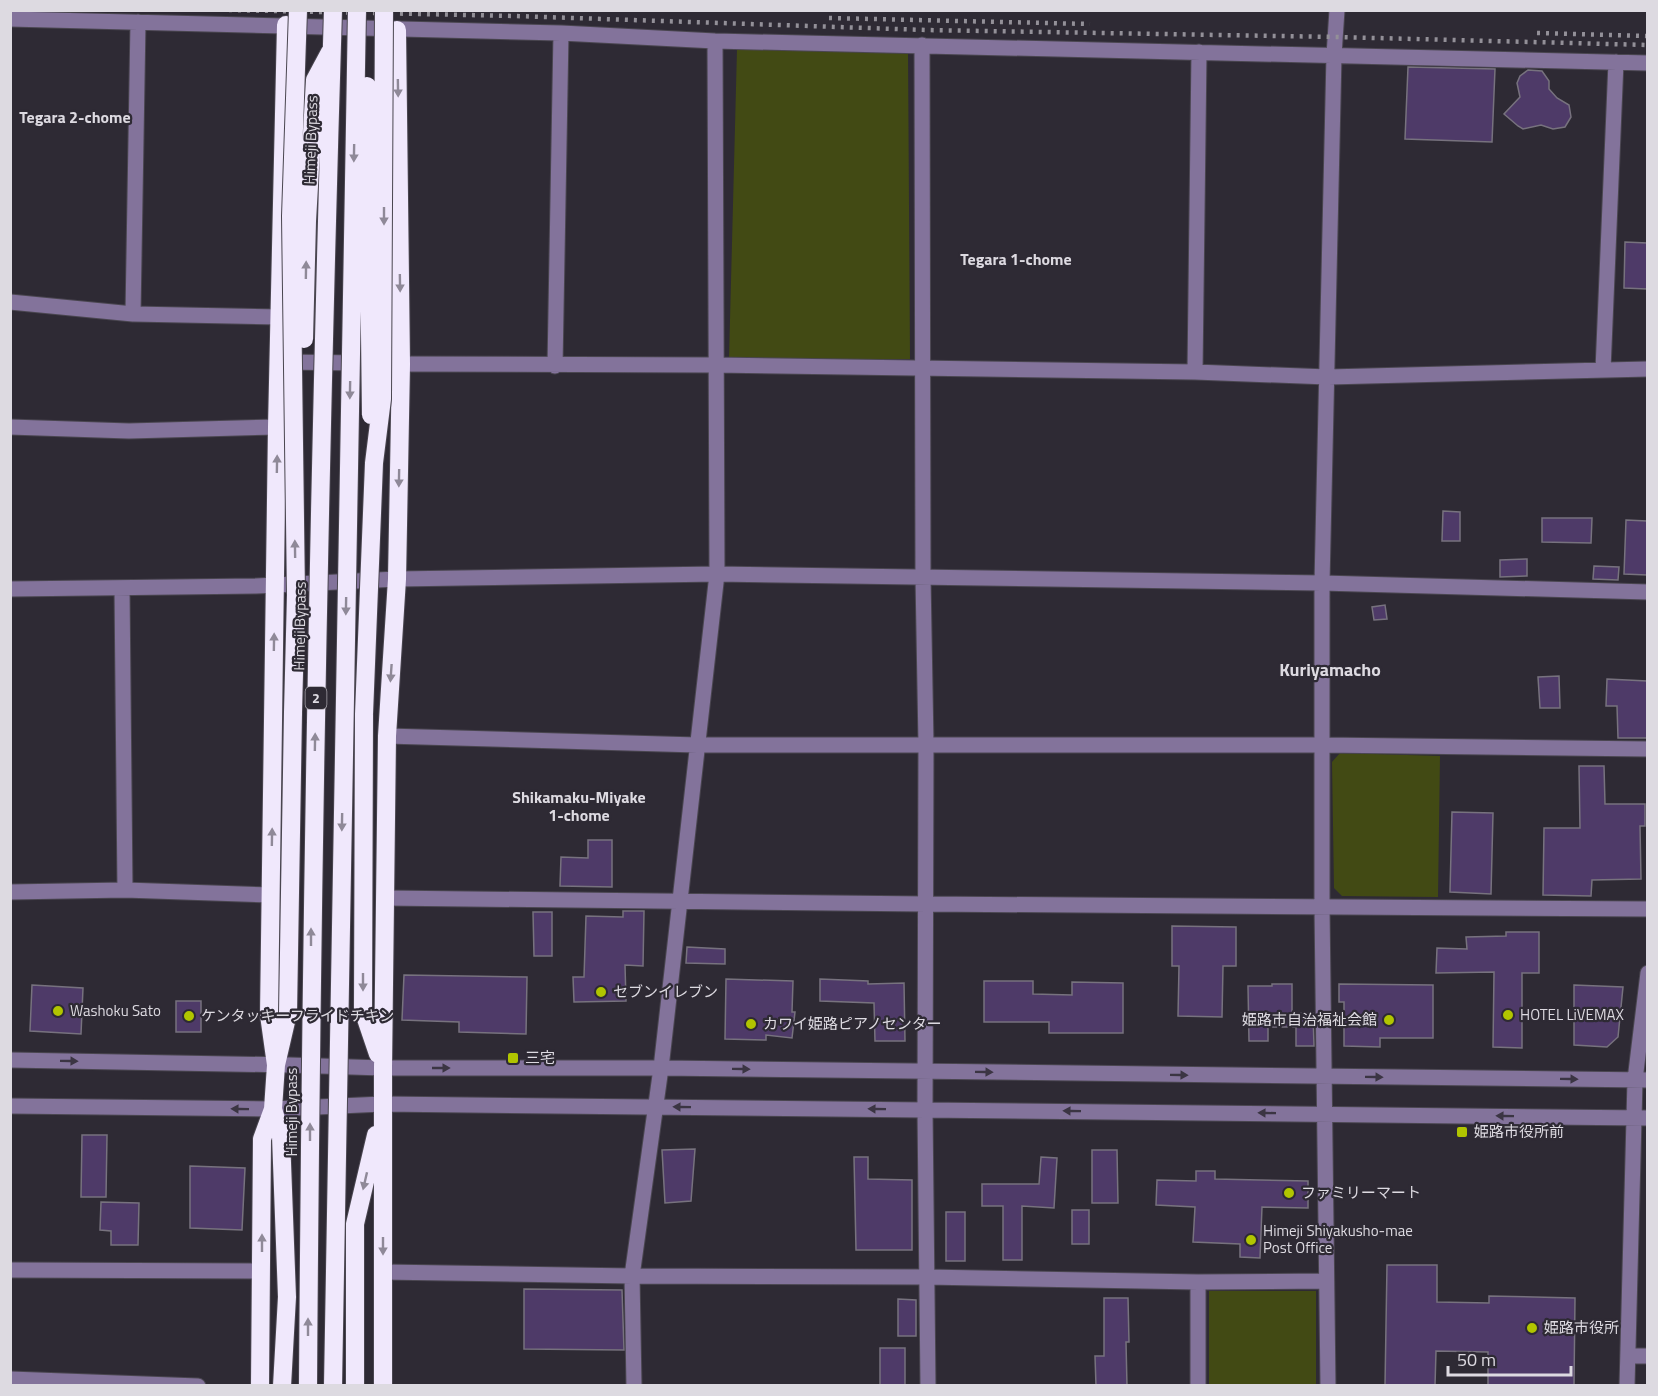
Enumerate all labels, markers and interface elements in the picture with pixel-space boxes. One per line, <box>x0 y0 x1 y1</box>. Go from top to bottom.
one-way arrow <box>393 79 403 98</box>
street label: Himeji Bypass <box>297 95 324 185</box>
district label: Tegara 2-chome <box>19 105 131 129</box>
one-way arrow <box>349 143 359 162</box>
one-way arrow <box>379 206 389 225</box>
district label: Tegara 1-chome <box>960 247 1072 271</box>
one-way arrow <box>301 261 310 280</box>
one-way arrow <box>395 274 405 293</box>
one-way arrow <box>345 380 355 399</box>
one-way arrow <box>272 454 281 473</box>
one-way arrow <box>394 469 404 488</box>
one-way arrow <box>290 539 300 558</box>
street label: Himeji Bypass <box>287 581 312 671</box>
one-way arrow <box>341 596 351 615</box>
one-way arrow <box>269 632 279 651</box>
district label: Kuriyamacho <box>1279 656 1381 683</box>
one-way arrow <box>386 663 396 682</box>
road number: 2 <box>306 687 326 709</box>
one-way arrow <box>310 733 320 752</box>
district label: Shikamaku-Miyake 1-chome <box>512 785 646 827</box>
one-way arrow <box>337 812 347 831</box>
one-way arrow <box>267 827 276 846</box>
one-way arrow <box>306 928 316 947</box>
one-way arrow <box>358 973 368 992</box>
place label: セブンイレブン <box>613 980 718 1003</box>
marker: セブンイレブン <box>594 985 608 999</box>
place label: Washoku Sato <box>70 999 161 1022</box>
place label: HOTEL LiVEMAX <box>1520 1003 1624 1026</box>
marker: Washoku Sato <box>51 1004 65 1018</box>
place label: ケンタッキーフライドチキン <box>201 1004 394 1027</box>
place label: 姫路市自治福祉会館 <box>1242 1008 1377 1031</box>
marker: HOTEL LiVEMAX <box>1501 1008 1515 1022</box>
marker: ケンタッキーフライドチキン <box>182 1009 196 1023</box>
place label: カワイ姫路ピアノセンター <box>763 1012 942 1035</box>
marker: 姫路市自治福祉会館 <box>1382 1013 1396 1027</box>
marker: カワイ姫路ピアノセンター <box>744 1017 758 1031</box>
place label: 三宅 <box>525 1046 555 1069</box>
marker: 三宅 <box>506 1051 520 1065</box>
one-way arrow <box>59 1057 78 1066</box>
one-way arrow <box>432 1063 451 1073</box>
one-way arrow <box>732 1065 751 1074</box>
street label: Himeji Bypass <box>280 1067 303 1157</box>
one-way arrow <box>975 1067 994 1077</box>
one-way arrow <box>1170 1070 1189 1080</box>
one-way arrow <box>1365 1072 1384 1082</box>
one-way arrow <box>1560 1075 1579 1084</box>
one-way arrow <box>673 1103 692 1112</box>
one-way arrow <box>231 1104 250 1113</box>
one-way arrow <box>868 1104 887 1114</box>
one-way arrow <box>1063 1106 1082 1116</box>
one-way arrow <box>1258 1108 1277 1118</box>
one-way arrow <box>1496 1111 1515 1121</box>
place label: 姫路市役所前 <box>1474 1120 1564 1143</box>
one-way arrow <box>305 1123 315 1142</box>
marker: 姫路市役所前 <box>1455 1125 1469 1139</box>
one-way arrow <box>360 1172 370 1190</box>
place label: ファミリーマート <box>1301 1181 1421 1204</box>
marker: ファミリーマート <box>1282 1186 1296 1200</box>
place label: Himeji Shiyakusho-mae Post Office <box>1263 1219 1413 1259</box>
marker: Himeji Shiyakusho-mae Post Office <box>1244 1233 1258 1247</box>
one-way arrow <box>257 1234 266 1253</box>
one-way arrow <box>378 1237 388 1256</box>
place label: 姫路市役所 <box>1544 1316 1619 1339</box>
one-way arrow <box>303 1318 313 1337</box>
marker: 姫路市役所 <box>1525 1321 1539 1335</box>
scale bar <box>1448 1339 1571 1377</box>
text: 50 m <box>1457 1346 1496 1373</box>

